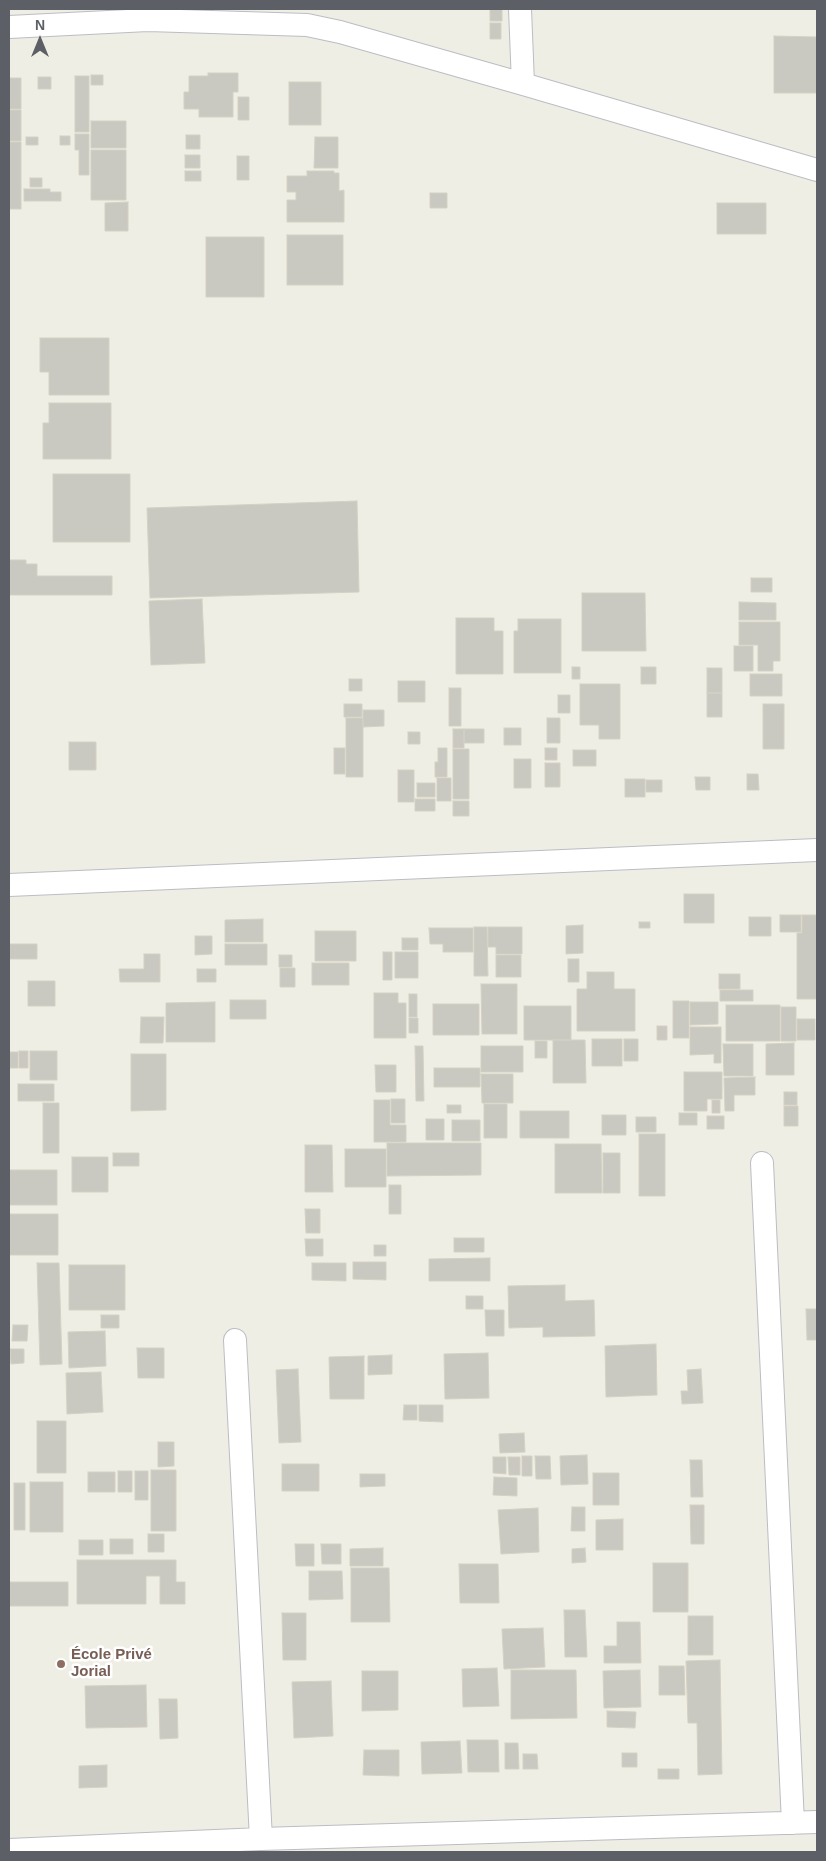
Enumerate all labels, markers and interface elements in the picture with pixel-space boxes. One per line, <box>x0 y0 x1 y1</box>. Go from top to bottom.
north arrow <box>15 15 65 65</box>
text: N <box>35 17 45 33</box>
place label: École Privé Jorial <box>71 1646 152 1681</box>
marker: École Privé Jorial <box>55 1658 67 1670</box>

